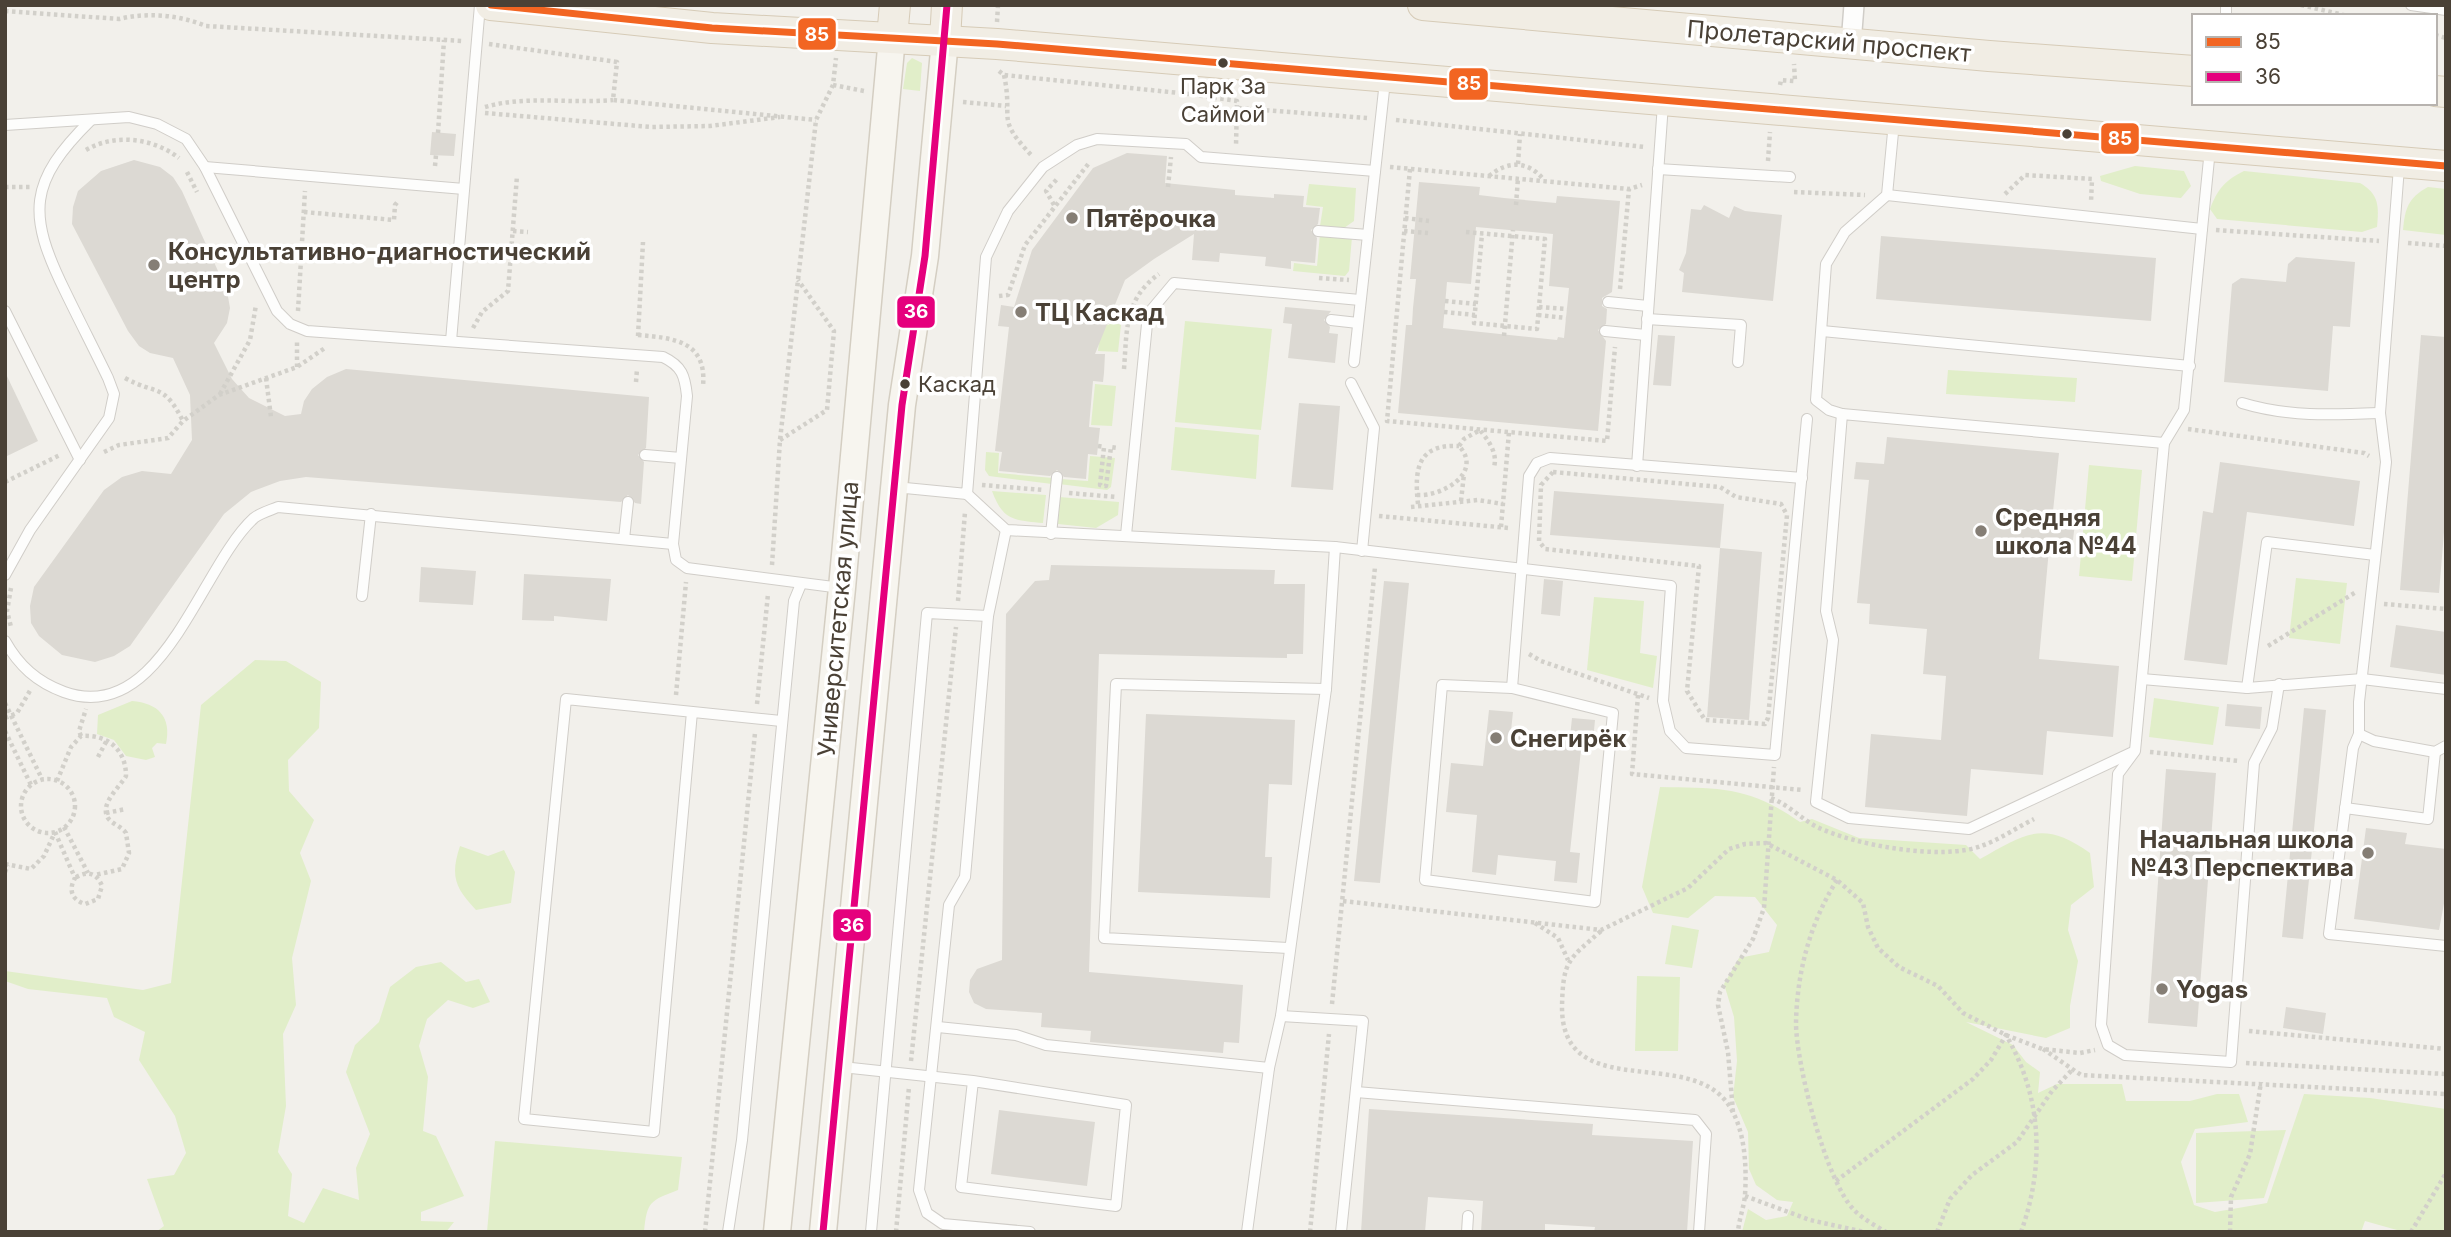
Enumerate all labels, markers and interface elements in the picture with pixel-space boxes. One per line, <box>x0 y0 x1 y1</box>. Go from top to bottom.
street label: Пролетарский проспект <box>1686 14 1972 68</box>
legend <box>2192 14 2437 105</box>
line badge: 85 <box>797 17 837 51</box>
text: 85 <box>805 23 829 46</box>
text: 85 <box>2255 29 2281 54</box>
marker: Парк За Саймой <box>1216 56 1230 70</box>
text: 36 <box>2255 64 2281 89</box>
line badge: 85 <box>1448 67 1489 101</box>
text: 85 <box>1457 72 1481 95</box>
place label: Парк За Саймой <box>1180 73 1266 127</box>
line badge: 85 <box>2100 122 2140 155</box>
unlabelled marker <box>2060 127 2074 141</box>
text: 85 <box>2108 127 2132 150</box>
place label: Пятёрочка <box>1086 204 1216 233</box>
marker: Пятёрочка <box>1064 210 1080 226</box>
place label: Консультативно-диагностический центр <box>168 237 591 294</box>
marker: Консультативно-диагностический центр <box>146 257 162 273</box>
line badge: 36 <box>896 295 936 329</box>
place label: ТЦ Каскад <box>1035 298 1164 327</box>
text: 36 <box>904 300 928 323</box>
marker: ТЦ Каскад <box>1013 304 1029 320</box>
place label: Каскад <box>918 371 996 397</box>
marker: Каскад <box>898 377 912 391</box>
street label: Университетская улица <box>811 480 865 758</box>
place label: Средняя школа №44 <box>1995 503 2137 560</box>
marker: Средняя школа №44 <box>1973 523 1989 539</box>
place label: Снегирёк <box>1510 724 1626 753</box>
marker: Снегирёк <box>1488 730 1504 746</box>
place label: Начальная школа №43 Перспектива <box>2131 825 2354 882</box>
marker: Начальная школа №43 Перспектива <box>2360 845 2376 861</box>
line badge: 36 <box>832 908 872 942</box>
text: 36 <box>840 914 864 937</box>
place label: Yogas <box>2176 975 2248 1004</box>
marker: Yogas <box>2154 981 2170 997</box>

